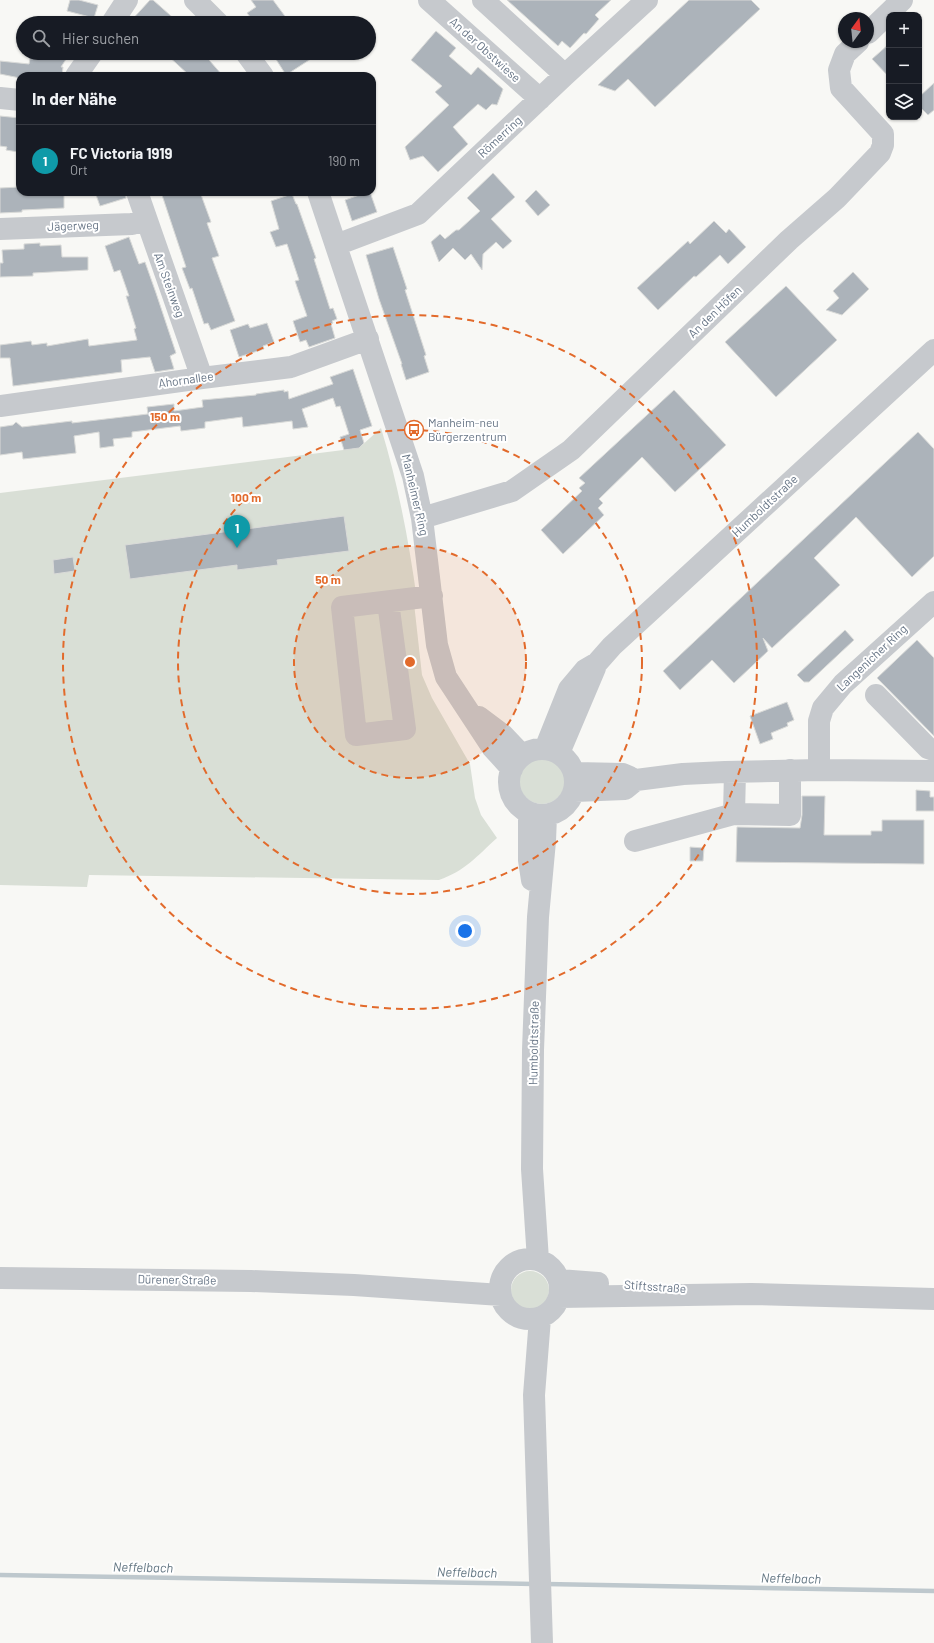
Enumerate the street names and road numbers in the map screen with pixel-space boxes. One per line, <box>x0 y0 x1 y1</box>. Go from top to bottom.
street label: An der Obstwiese <box>447 14 524 85</box>
street label: Römerring <box>475 113 524 160</box>
street label: Jägerweg <box>47 217 99 233</box>
street label: Am Steinweg <box>152 250 188 319</box>
street label: An den Höfen <box>685 282 744 340</box>
street label: Ahornallee <box>157 368 214 390</box>
street label: Manheimer Ring <box>400 453 432 537</box>
street label: Humboldtstraße <box>729 471 800 539</box>
street label: Langenicher Ring <box>833 621 909 693</box>
street label: Humboldtstraße <box>525 1001 541 1085</box>
street label: Dürener Straße <box>137 1271 217 1287</box>
street label: Stiftsstraße <box>623 1277 687 1295</box>

